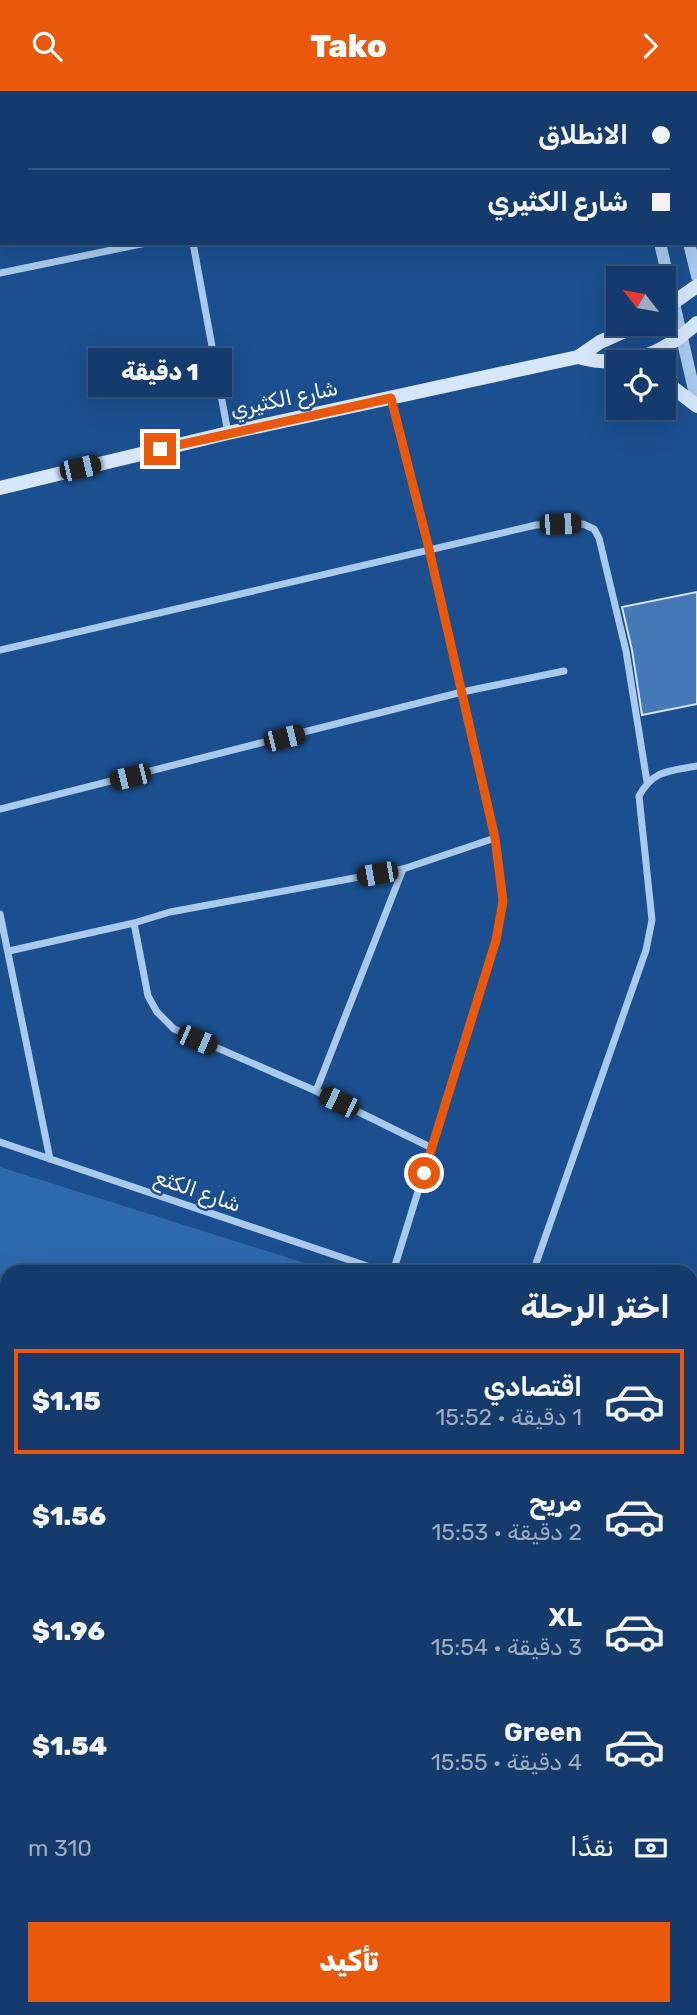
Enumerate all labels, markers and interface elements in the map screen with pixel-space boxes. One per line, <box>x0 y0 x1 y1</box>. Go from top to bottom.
icon: search <box>28 27 66 65</box>
text: Tako <box>310 27 387 65</box>
icon: forward <box>631 27 669 65</box>
text: الانطلاق <box>538 120 628 151</box>
text: شارع الكثيري <box>488 187 628 218</box>
north arrow <box>606 266 676 336</box>
map controls <box>606 266 676 420</box>
callout: 1 دقيقة <box>88 347 232 397</box>
button: locate <box>606 350 676 420</box>
text: 1 دقيقة <box>121 358 199 386</box>
street label: شارع الكثيري <box>228 375 340 424</box>
route end <box>144 433 176 465</box>
car <box>58 453 103 483</box>
car <box>539 513 582 535</box>
car <box>262 723 307 753</box>
car <box>108 762 153 792</box>
car <box>355 860 400 888</box>
car <box>174 1022 221 1058</box>
car <box>316 1083 363 1121</box>
route start <box>408 1157 440 1189</box>
street label: شارع الكثع <box>151 1164 245 1220</box>
text: اختر الرحلة <box>520 1288 670 1326</box>
icon: car <box>603 1370 666 1433</box>
text: اقتصادي <box>483 1372 582 1403</box>
text: $1.15 <box>32 1386 101 1417</box>
text: 1 دقيقة · 15:52 <box>435 1403 582 1431</box>
icon: car <box>603 1485 666 1548</box>
text: مريح <box>529 1487 582 1518</box>
text: $1.56 <box>32 1501 106 1532</box>
text: 2 دقيقة · 15:53 <box>432 1518 582 1546</box>
icon: car <box>603 1600 666 1663</box>
text: XL <box>549 1602 582 1633</box>
text: $1.96 <box>32 1616 105 1647</box>
text: 3 دقيقة · 15:54 <box>431 1633 582 1661</box>
icon: car <box>603 1715 666 1778</box>
text: Green <box>504 1717 582 1748</box>
text: $1.54 <box>32 1731 107 1762</box>
text: 4 دقيقة · 15:55 <box>431 1748 582 1776</box>
icon: cash <box>632 1829 670 1867</box>
text: نقدًا <box>570 1832 614 1863</box>
text: 310 m <box>28 1834 92 1862</box>
button: تأكيد <box>28 1922 670 2002</box>

